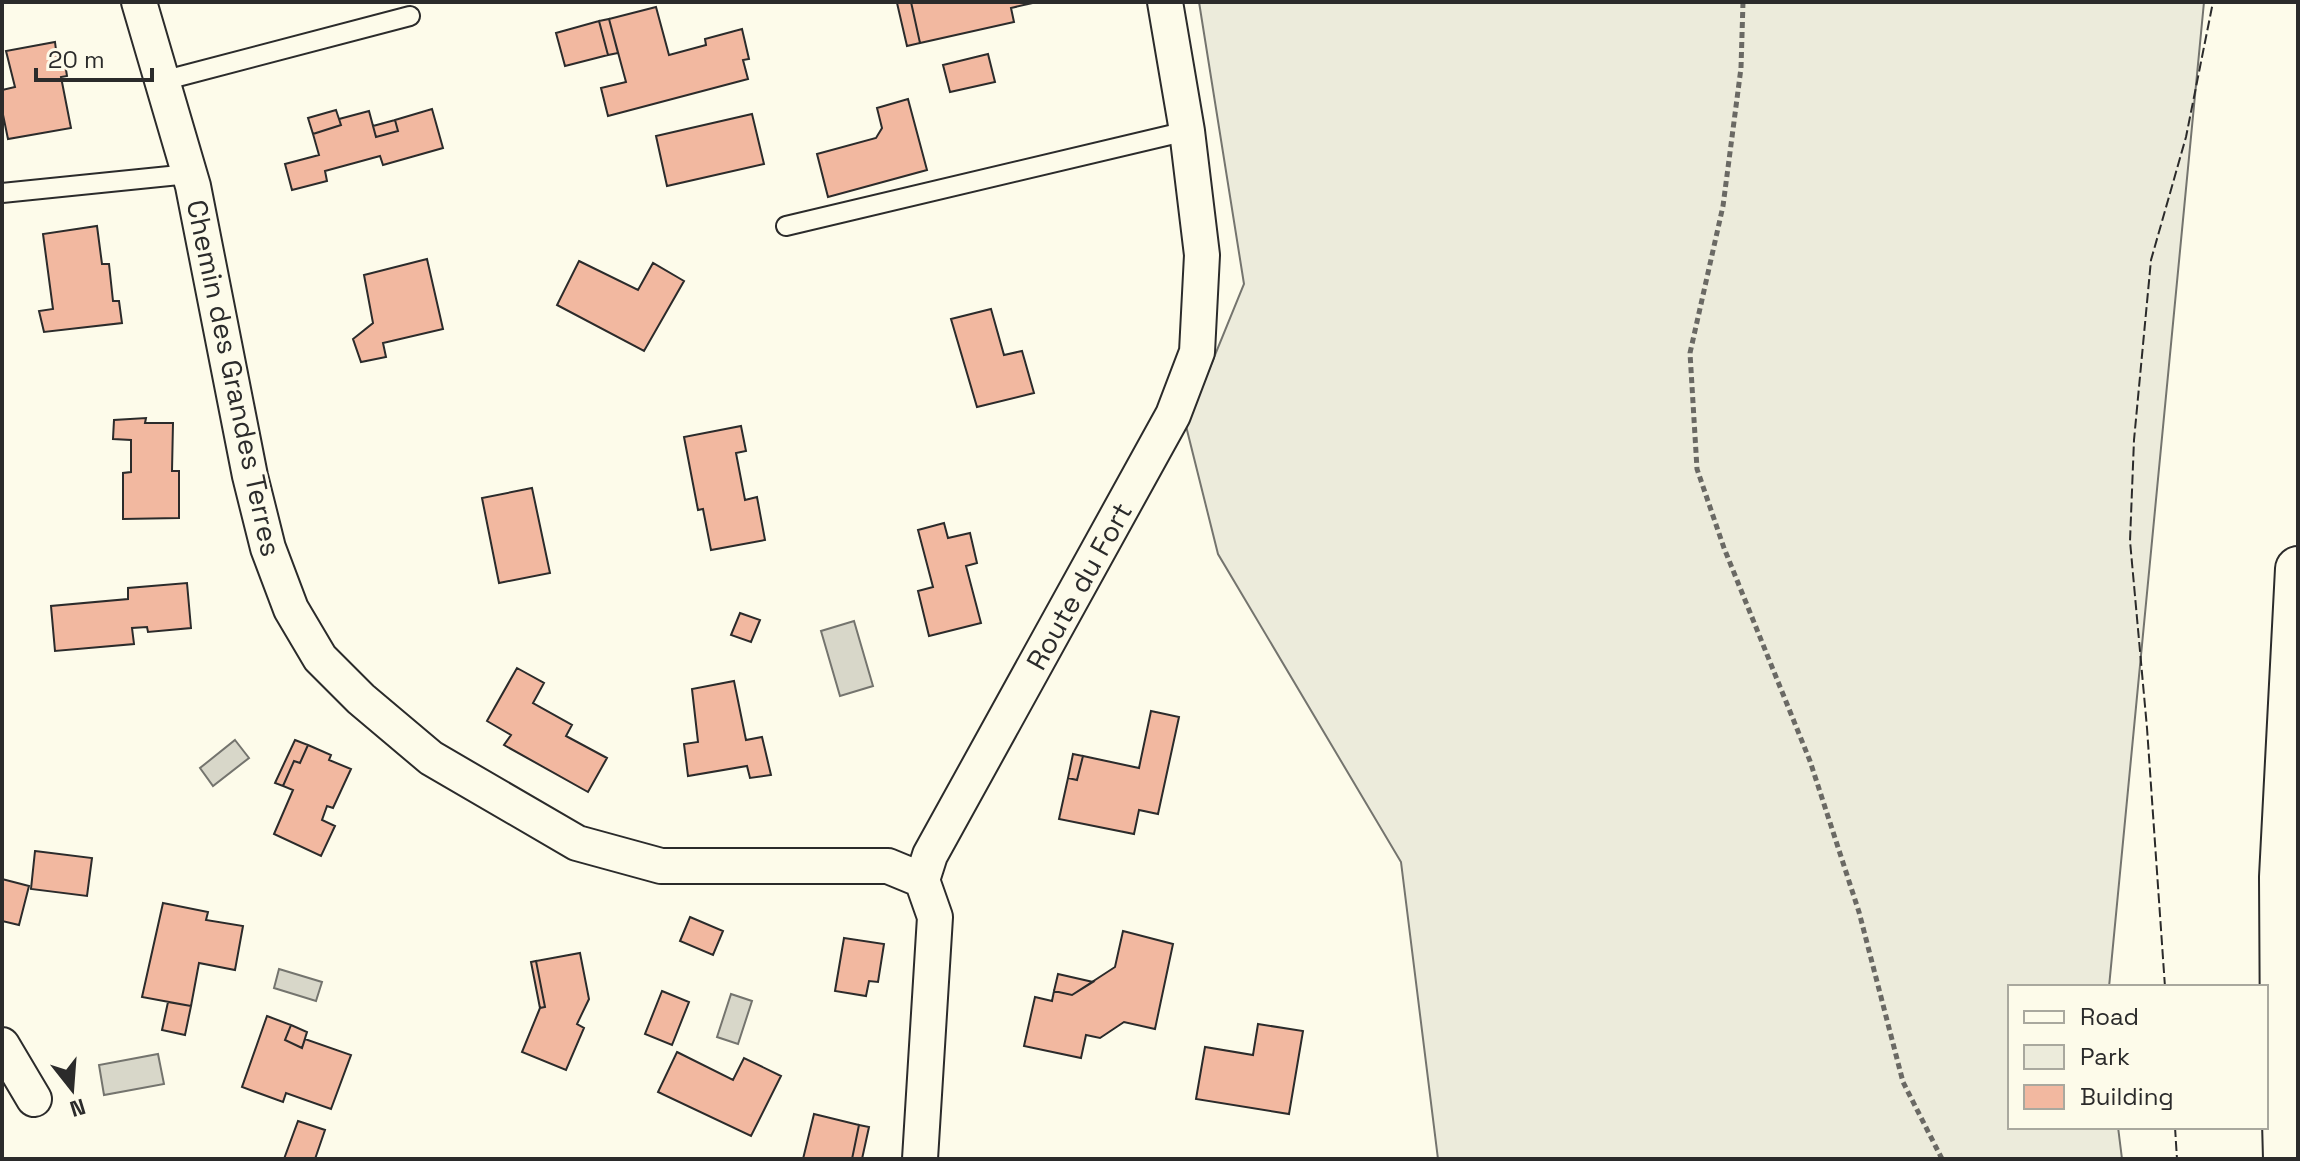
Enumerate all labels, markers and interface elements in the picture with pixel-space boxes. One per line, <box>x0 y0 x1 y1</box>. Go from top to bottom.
scale bar <box>36 32 152 82</box>
text: 20 m <box>48 44 105 75</box>
street label: Chemin des Grandes Terres <box>179 197 289 559</box>
street label: Route du Fort <box>1018 496 1140 676</box>
legend <box>2008 985 2268 1129</box>
text: Road <box>2080 1001 2139 1032</box>
text: Park <box>2080 1041 2130 1072</box>
north arrow <box>32 1049 112 1129</box>
text: Building <box>2080 1081 2174 1112</box>
text: N <box>67 1093 89 1124</box>

